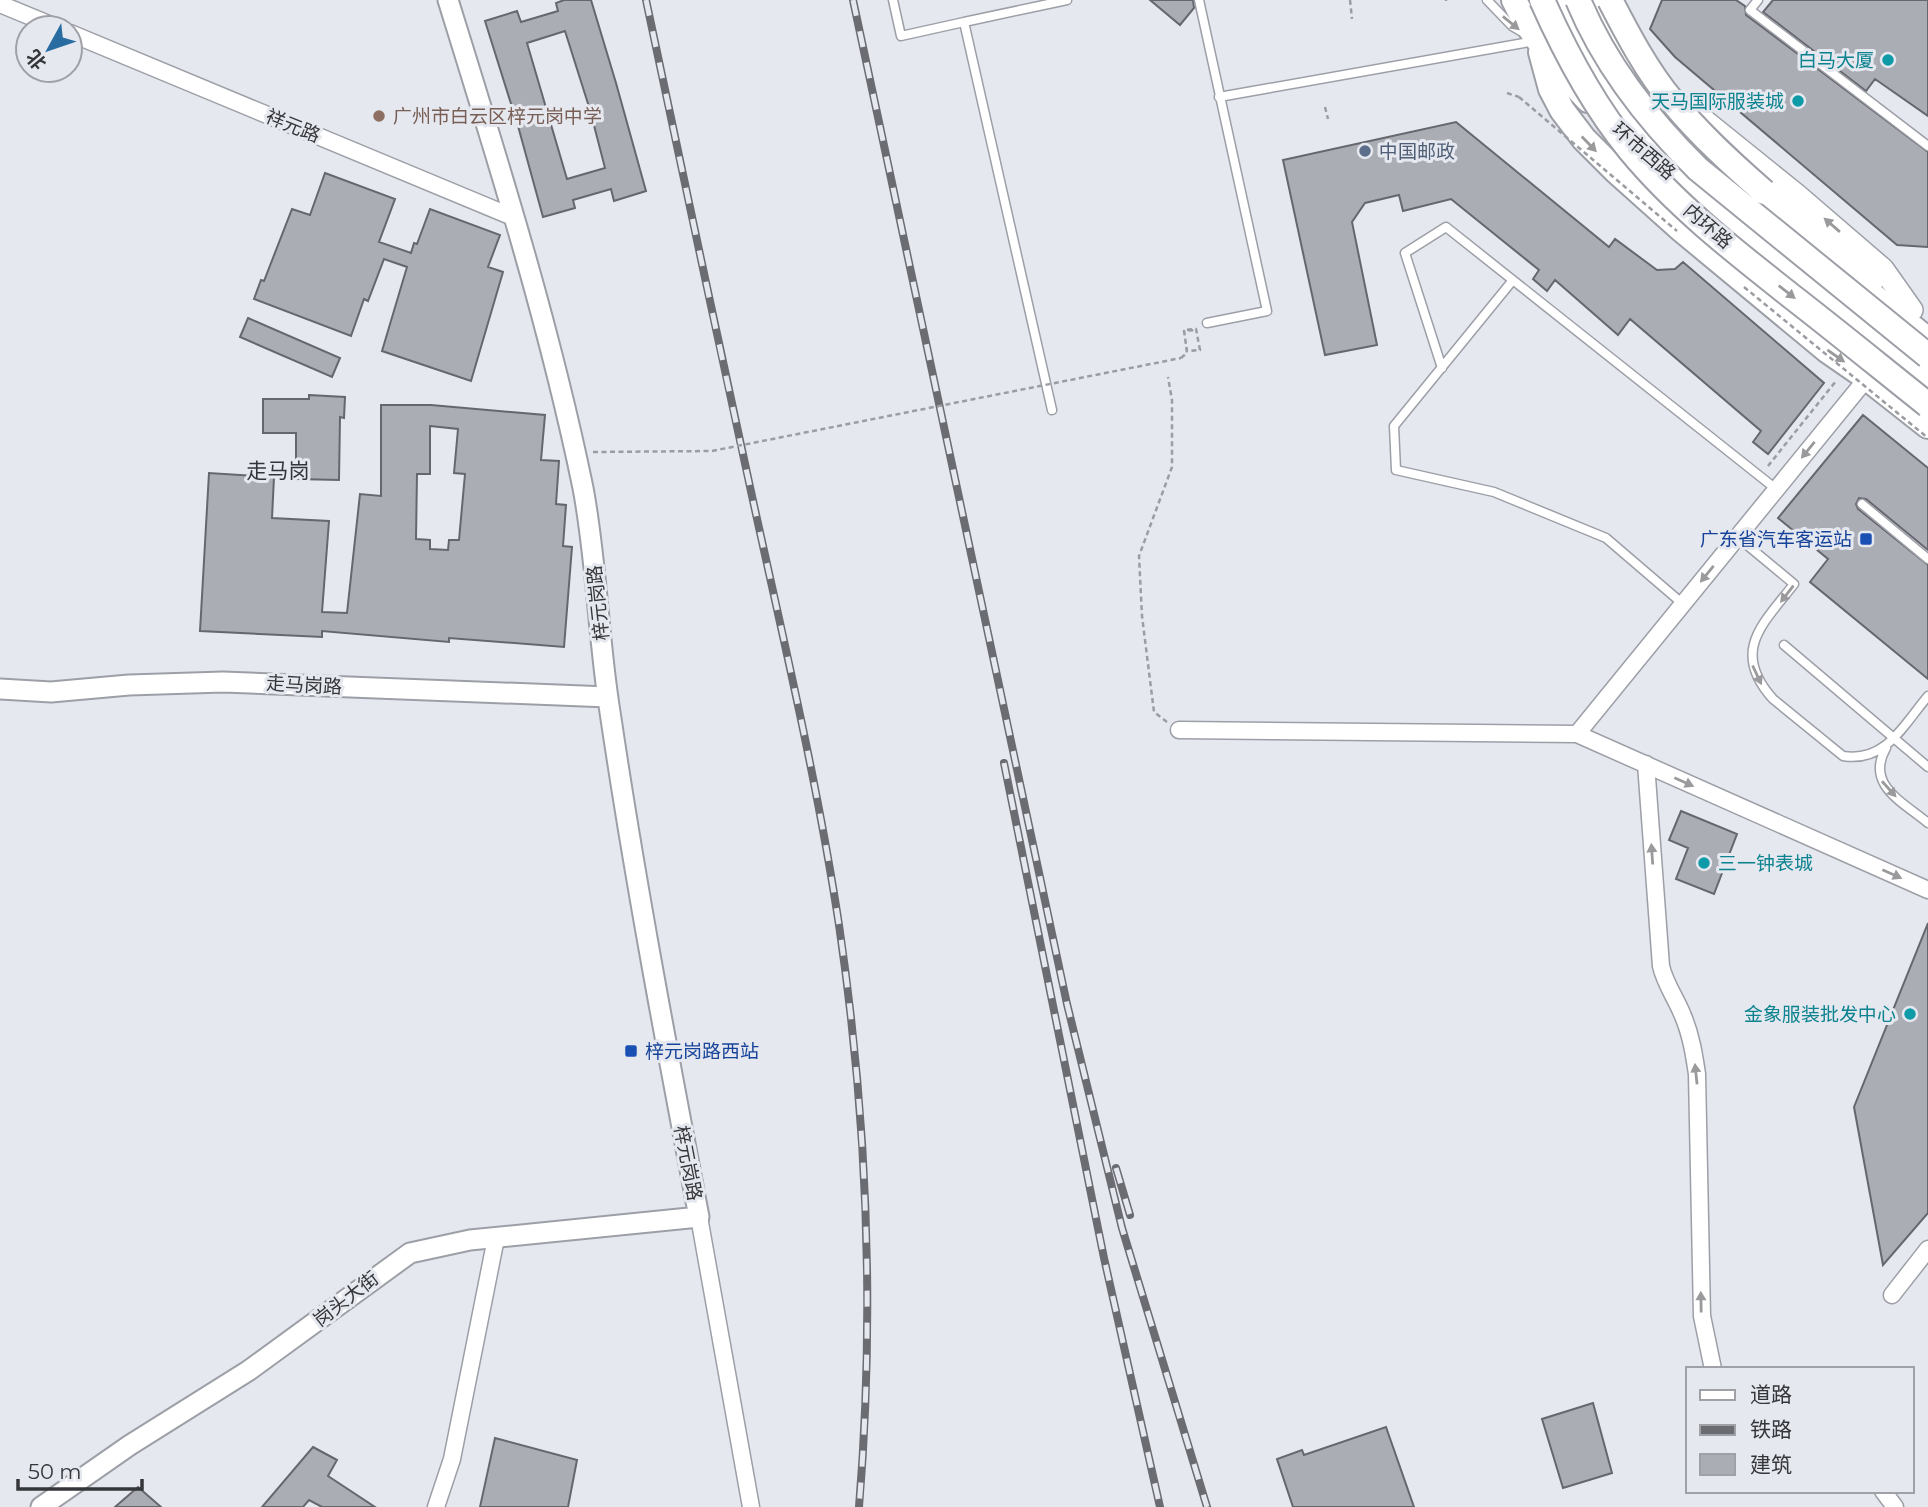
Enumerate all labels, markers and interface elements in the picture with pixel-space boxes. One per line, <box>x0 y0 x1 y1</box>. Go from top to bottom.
north arrow <box>14 14 84 84</box>
one-way arrow <box>1502 15 1519 30</box>
text: 北 <box>21 45 51 74</box>
place label: 白马大厦 <box>1798 49 1874 72</box>
marker: 白马大厦 <box>1880 52 1896 68</box>
place label: 天马国际服装城 <box>1651 90 1784 113</box>
marker: 天马国际服装城 <box>1790 93 1806 109</box>
street label: 祥元路 <box>262 105 324 147</box>
place label: 广州市白云区梓元岗中学 <box>393 105 602 128</box>
marker: 广州市白云区梓元岗中学 <box>371 108 387 124</box>
street label: 环市西路 <box>1608 117 1680 185</box>
one-way arrow <box>1581 135 1597 152</box>
place label: 中国邮政 <box>1379 140 1455 163</box>
marker: 中国邮政 <box>1357 143 1373 159</box>
street label: 内环路 <box>1679 199 1737 253</box>
one-way arrow <box>1823 217 1841 233</box>
one-way arrow <box>1777 285 1795 300</box>
one-way arrow <box>1827 349 1845 363</box>
one-way arrow <box>1801 440 1816 458</box>
district label: 走马岗 <box>247 458 310 483</box>
place label: 广东省汽车客运站 <box>1700 528 1852 551</box>
marker: 广东省汽车客运站 <box>1858 531 1874 547</box>
street label: 梓元岗路 <box>583 564 613 642</box>
one-way arrow <box>1700 565 1715 583</box>
one-way arrow <box>1780 585 1794 603</box>
one-way arrow <box>1751 665 1763 685</box>
street label: 走马岗路 <box>265 672 343 698</box>
one-way arrow <box>1674 777 1695 788</box>
one-way arrow <box>1881 780 1897 798</box>
one-way arrow <box>1647 843 1658 865</box>
place label: 三一钟表城 <box>1718 852 1813 875</box>
marker: 三一钟表城 <box>1696 855 1712 871</box>
one-way arrow <box>1882 868 1902 880</box>
place label: 金象服装批发中心 <box>1744 1003 1896 1026</box>
marker: 金象服装批发中心 <box>1902 1006 1918 1022</box>
place label: 梓元岗路西站 <box>645 1040 759 1063</box>
marker: 梓元岗路西站 <box>623 1043 639 1059</box>
one-way arrow <box>1691 1063 1702 1085</box>
street label: 梓元岗路 <box>669 1123 707 1203</box>
street label: 岗头大街 <box>309 1267 383 1331</box>
one-way arrow <box>1696 1290 1707 1312</box>
legend <box>1686 1367 1914 1493</box>
text: 道路 <box>1750 1382 1792 1407</box>
text: 铁路 <box>1750 1417 1792 1442</box>
scale bar <box>18 1448 142 1492</box>
text: 建筑 <box>1750 1452 1792 1477</box>
text: 50 m <box>28 1459 82 1484</box>

